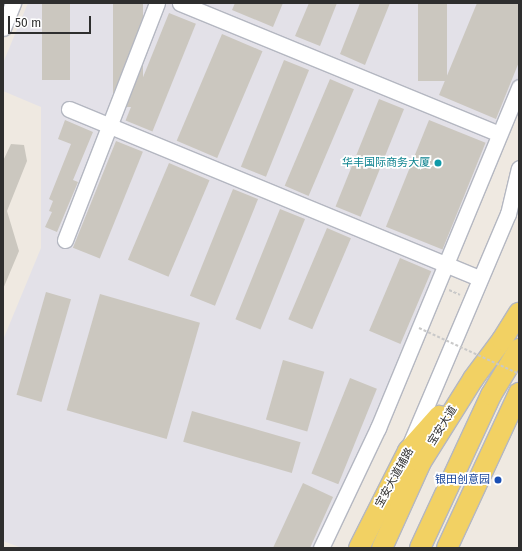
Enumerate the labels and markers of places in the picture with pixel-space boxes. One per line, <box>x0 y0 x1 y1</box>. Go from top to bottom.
place label: 华丰国际商务大厦 <box>342 156 430 170</box>
marker: 华丰国际商务大厦 <box>433 158 443 168</box>
place label: 银田创意园 <box>435 473 490 487</box>
marker: 银田创意园 <box>493 475 503 485</box>

